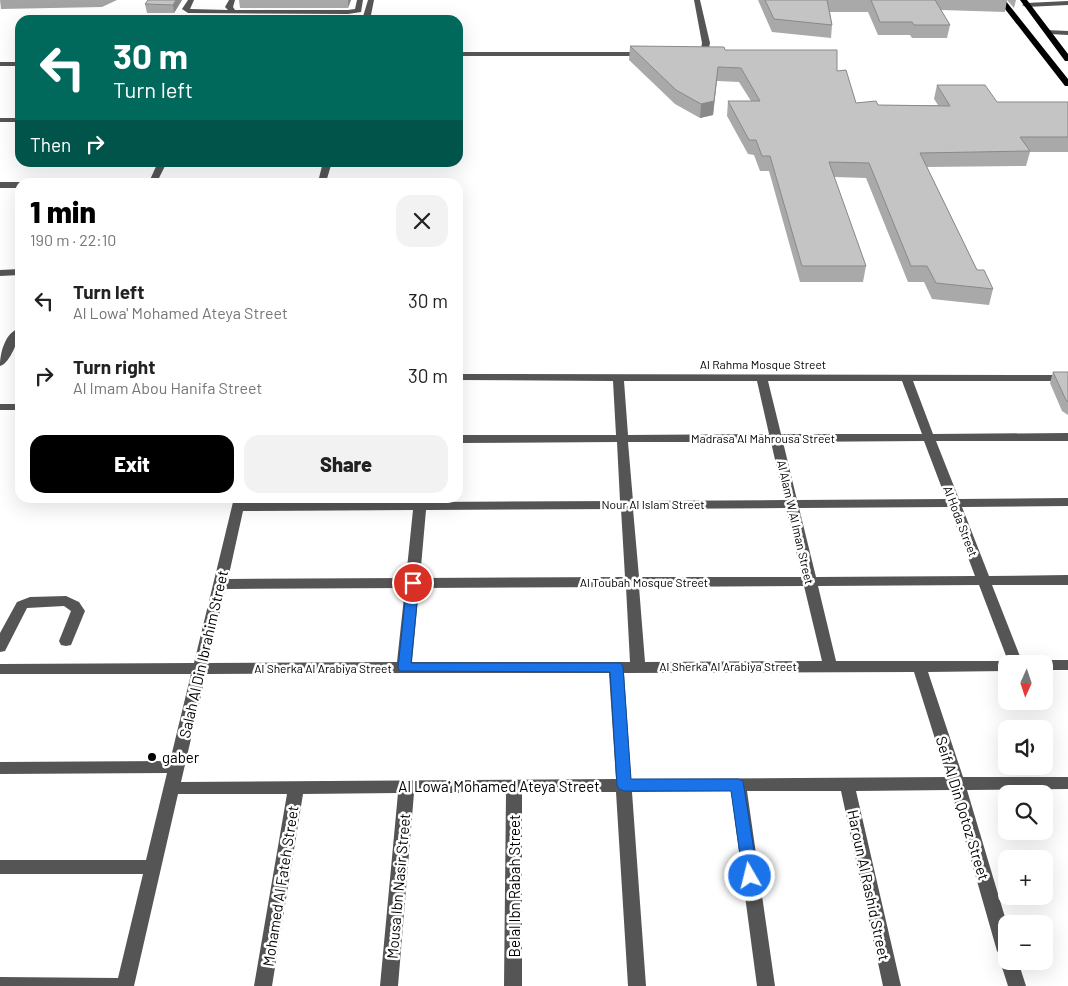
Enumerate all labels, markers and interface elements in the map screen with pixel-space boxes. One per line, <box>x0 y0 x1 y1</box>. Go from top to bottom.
text: 30 m <box>113 34 188 76</box>
icon: left <box>30 35 95 100</box>
text: Turn left <box>113 76 193 102</box>
icon: right <box>81 130 109 158</box>
text: Then <box>30 133 71 156</box>
text: 1 min <box>30 193 96 229</box>
button: close <box>396 195 448 247</box>
text: 190 m · 22:10 <box>30 230 116 249</box>
text: Turn left <box>73 280 144 303</box>
icon: left <box>30 287 58 315</box>
text: 30 m <box>408 289 448 312</box>
text: Al Lowa' Mohamed Ateya Street <box>73 303 288 322</box>
text: Turn right <box>73 355 155 378</box>
street label: Al Rahma Mosque Street <box>700 357 826 371</box>
icon: right <box>30 362 58 390</box>
text: 30 m <box>408 364 448 387</box>
text: Al Imam Abou Hanifa Street <box>73 378 262 397</box>
street label: Madrasa Al Mahrousa Street <box>691 431 835 445</box>
button: Exit <box>30 435 234 493</box>
button: Share <box>244 435 448 493</box>
street label: Al Alam W Al Iman Street <box>775 458 817 586</box>
street label: Al Hoda Street <box>941 484 981 558</box>
street label: Nour Al Islam Street <box>601 497 705 511</box>
pin <box>392 562 434 604</box>
street label: Salah Al Din Ibrahim Street <box>175 568 231 740</box>
icon: arrive <box>399 569 427 597</box>
street label: Al Toubah Mosque Street <box>580 575 708 589</box>
north arrow <box>998 655 1052 710</box>
map controls <box>998 655 1053 970</box>
street label: Al Sherka Al Arabiya Street <box>659 659 797 673</box>
street label: Al Sherka Al Arabiya Street <box>254 661 392 675</box>
button: sound <box>998 720 1053 775</box>
street label: Seif Al Din Qotoz Street <box>933 734 993 882</box>
place label: gaber <box>162 748 200 766</box>
marker: gaber <box>146 751 158 763</box>
street label: Al Lowa' Mohamed Ateya Street <box>398 777 600 795</box>
button: search <box>998 785 1053 840</box>
street label: Mohamed Al Fateh Street <box>258 804 302 968</box>
street label: Haroun Al Rashid Street <box>844 808 894 962</box>
street label: Mousa Ibn Nasir Street <box>383 812 413 960</box>
street label: Belal Ibn Rabah Street <box>505 815 523 957</box>
position arrow <box>723 849 775 901</box>
button: + <box>998 850 1053 905</box>
button: − <box>998 915 1053 970</box>

